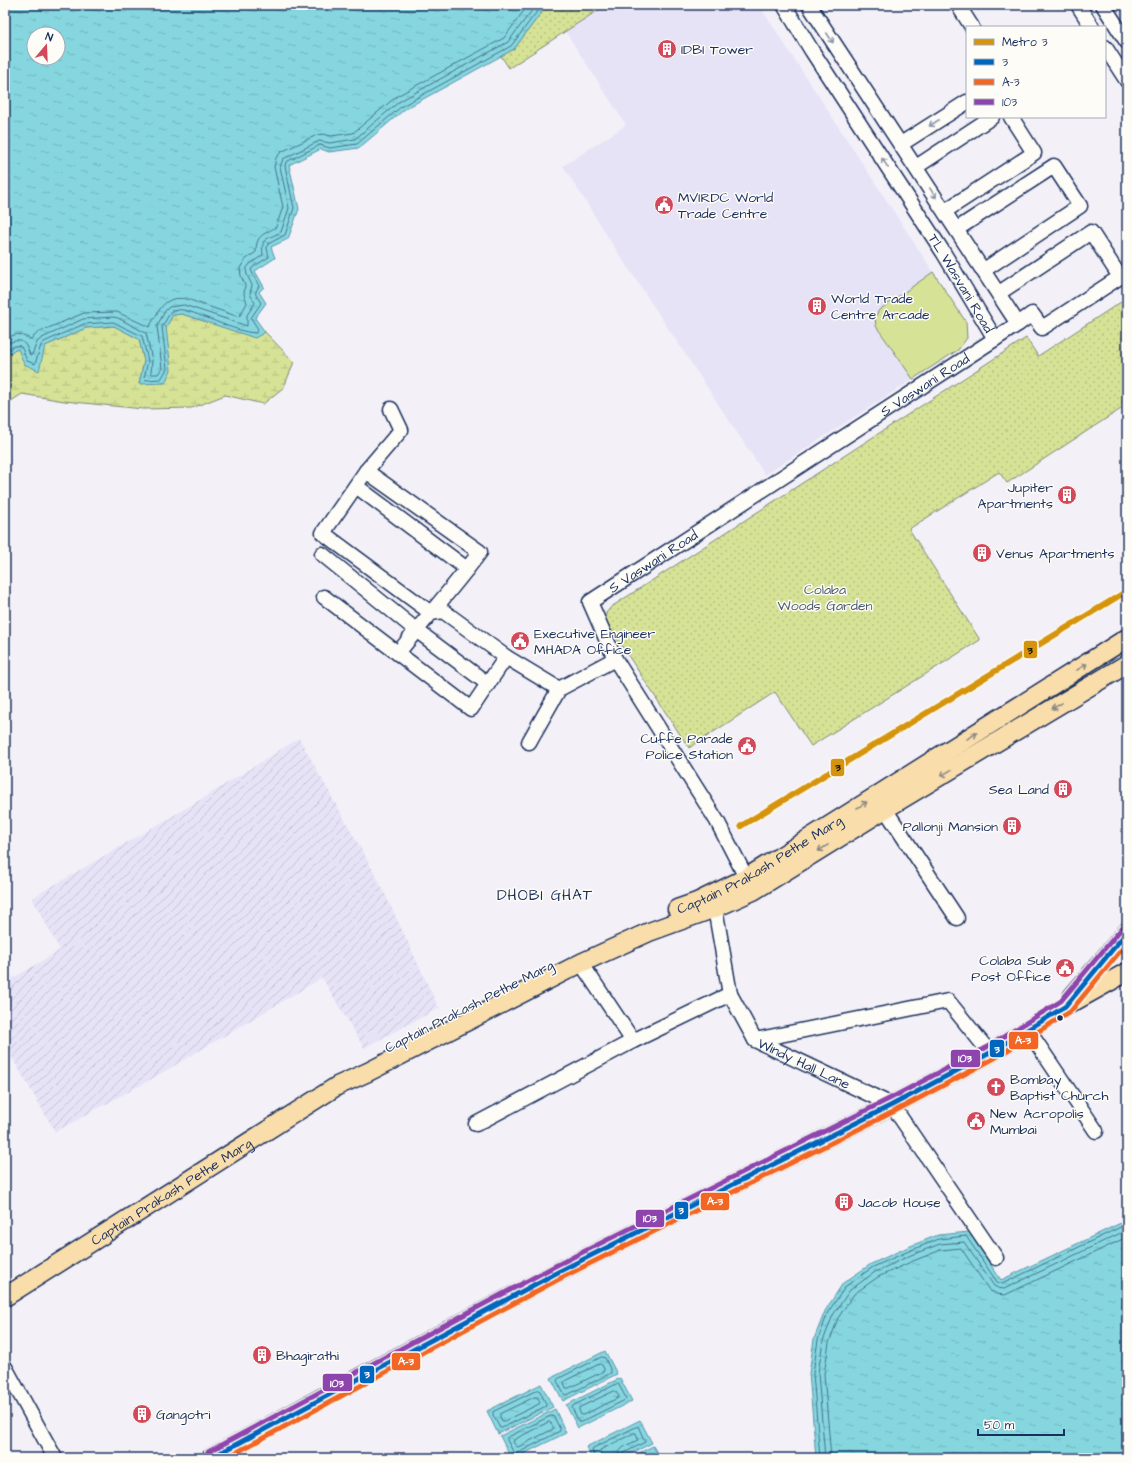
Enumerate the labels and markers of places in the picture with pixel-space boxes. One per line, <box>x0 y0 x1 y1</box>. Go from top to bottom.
building icon: IDBI Tower <box>656 38 678 60</box>
place label: IDBI Tower <box>681 40 753 60</box>
place label: MVIRDC World Trade Centre <box>678 188 773 224</box>
public building icon: MVIRDC World Trade Centre <box>653 194 675 216</box>
place label: World Trade Centre Arcade <box>831 289 930 325</box>
building icon: World Trade Centre Arcade <box>806 295 828 317</box>
place label: Jupiter Apartments <box>978 478 1053 514</box>
building icon: Jupiter Apartments <box>1056 484 1078 506</box>
building icon: Venus Apartments <box>971 542 993 564</box>
place label: Venus Apartments <box>996 544 1115 564</box>
place label: Executive Engineer MHADA Office <box>534 624 655 660</box>
public building icon: Executive Engineer MHADA Office <box>509 630 531 652</box>
place label: Cuffe Parade Police Station <box>641 729 733 765</box>
public building icon: Cuffe Parade Police Station <box>736 735 758 757</box>
building icon: Sea Land <box>1052 778 1074 800</box>
place label: Sea Land <box>989 780 1049 800</box>
building icon: Pallonji Mansion <box>1001 815 1023 837</box>
place label: Pallonji Mansion <box>903 817 998 837</box>
place label: Colaba Sub Post Office <box>971 951 1051 987</box>
public building icon: Colaba Sub Post Office <box>1054 957 1076 979</box>
unlabelled marker <box>1055 1013 1065 1023</box>
place label: Bombay Baptist Church <box>1010 1070 1108 1106</box>
church icon: Bombay Baptist Church <box>985 1076 1007 1098</box>
place label: New Acropolis Mumbai <box>990 1104 1084 1140</box>
public building icon: New Acropolis Mumbai <box>965 1110 987 1132</box>
building icon: Jacob House <box>833 1191 855 1213</box>
place label: Jacob House <box>858 1193 941 1213</box>
building icon: Bhagirathi <box>251 1344 273 1366</box>
place label: Bhagirathi <box>276 1346 339 1366</box>
building icon: Gangotri <box>131 1403 153 1425</box>
place label: Gangotri <box>156 1405 210 1425</box>

